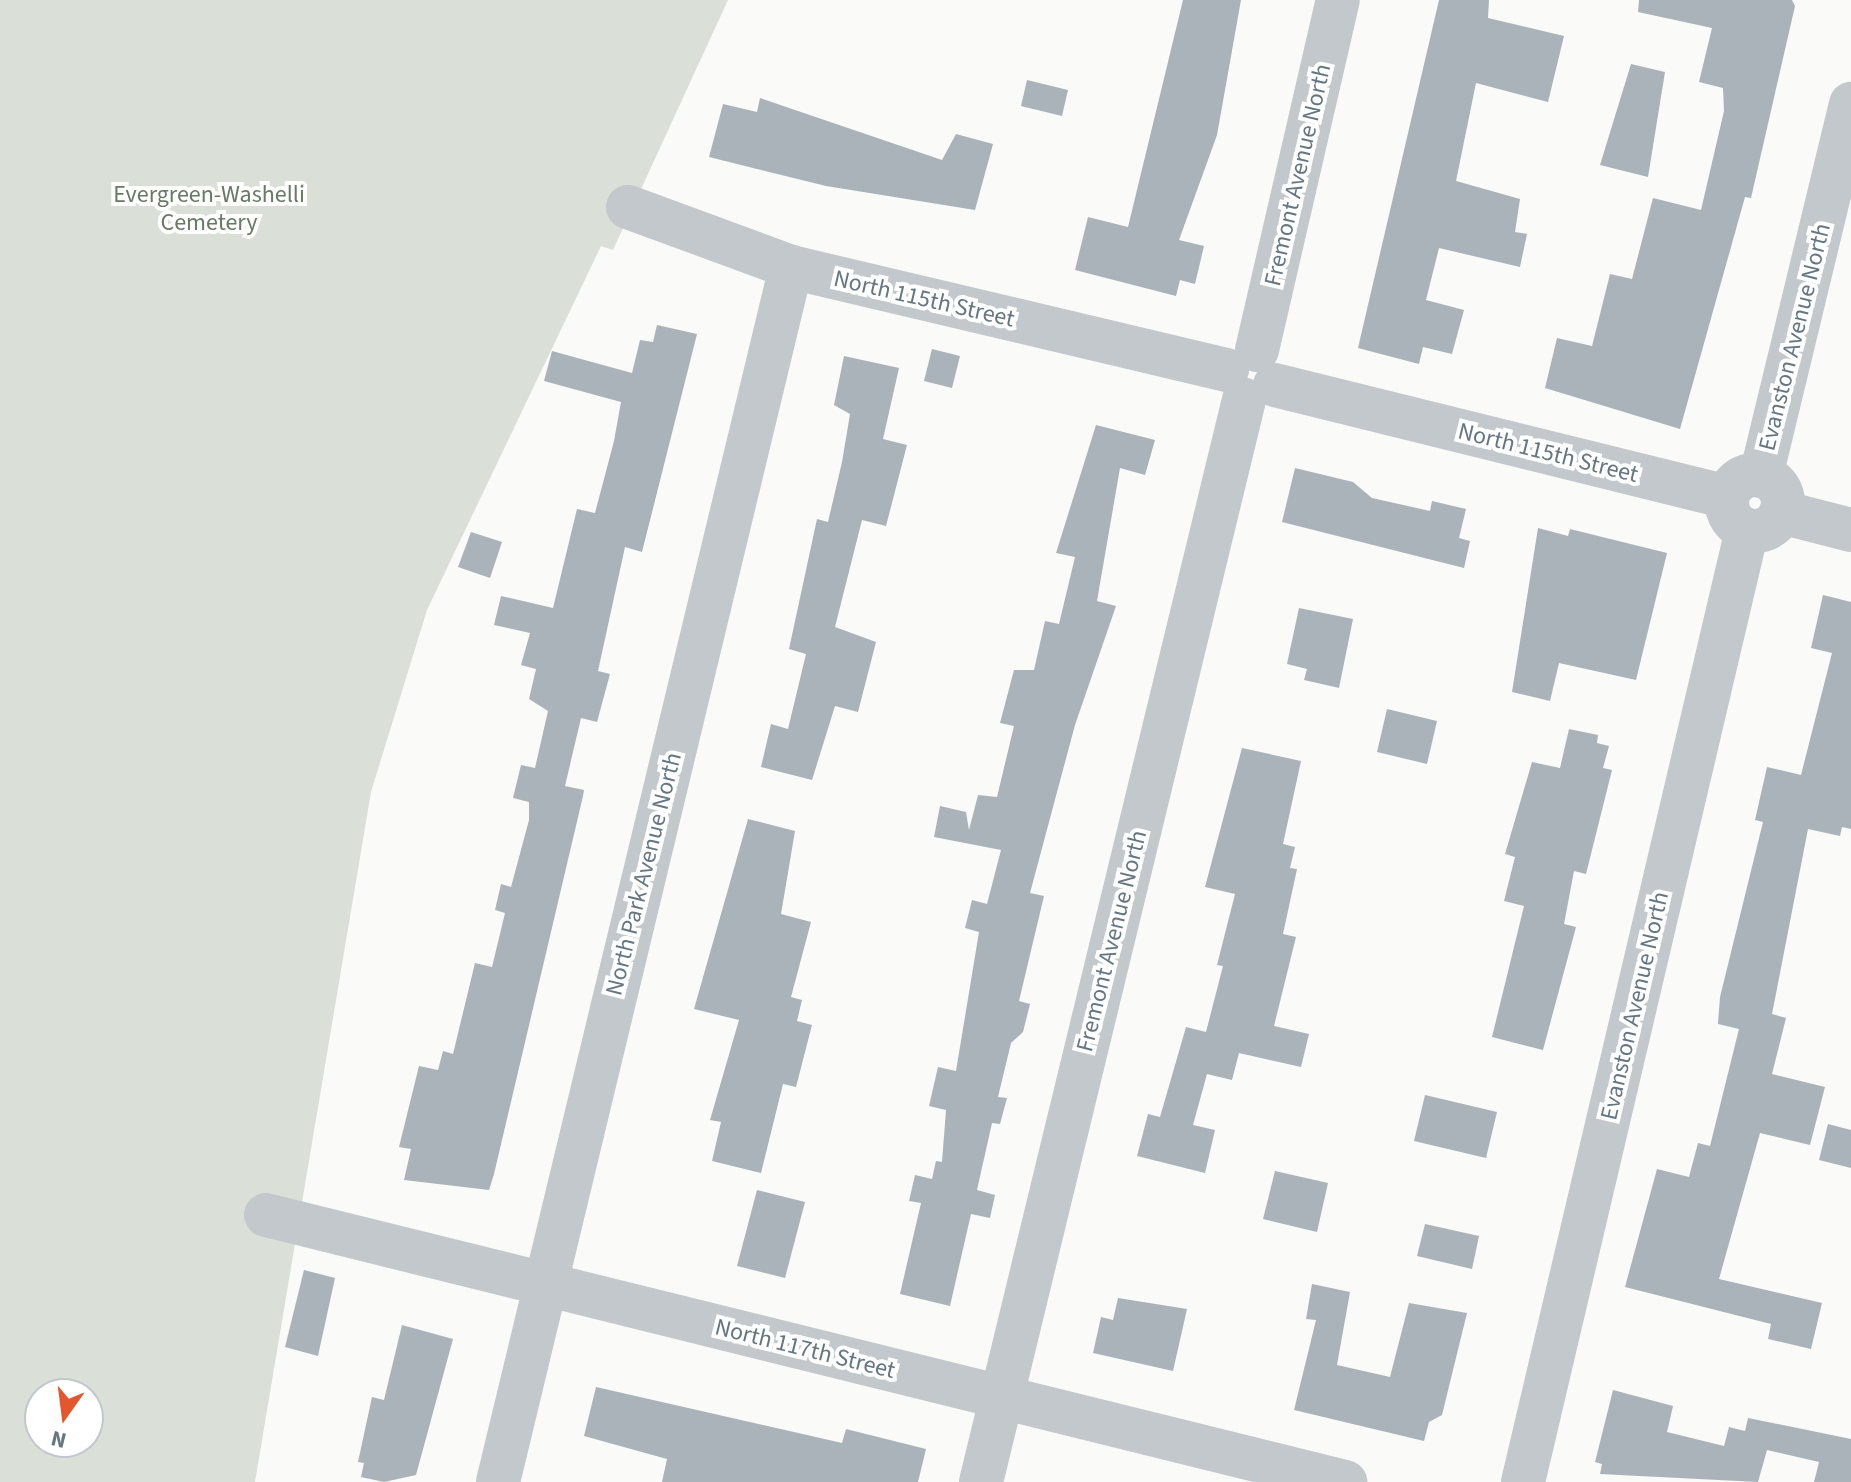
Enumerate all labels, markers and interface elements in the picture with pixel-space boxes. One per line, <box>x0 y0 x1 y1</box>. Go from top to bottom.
street label: Fremont Avenue North <box>1258 61 1338 289</box>
park label: Evergreen-Washelli Cemetery <box>113 181 305 237</box>
street label: Evanston Avenue North <box>1753 220 1837 454</box>
street label: North 115th Street <box>831 264 1017 334</box>
street label: North 115th Street <box>1455 417 1641 489</box>
street label: North Park Avenue North <box>600 750 688 998</box>
street label: Fremont Avenue North <box>1071 827 1153 1055</box>
street label: Evanston Avenue North <box>1595 889 1675 1123</box>
street label: North 117th Street <box>712 1313 898 1385</box>
north arrow <box>24 1378 104 1458</box>
text: N <box>48 1422 70 1457</box>

